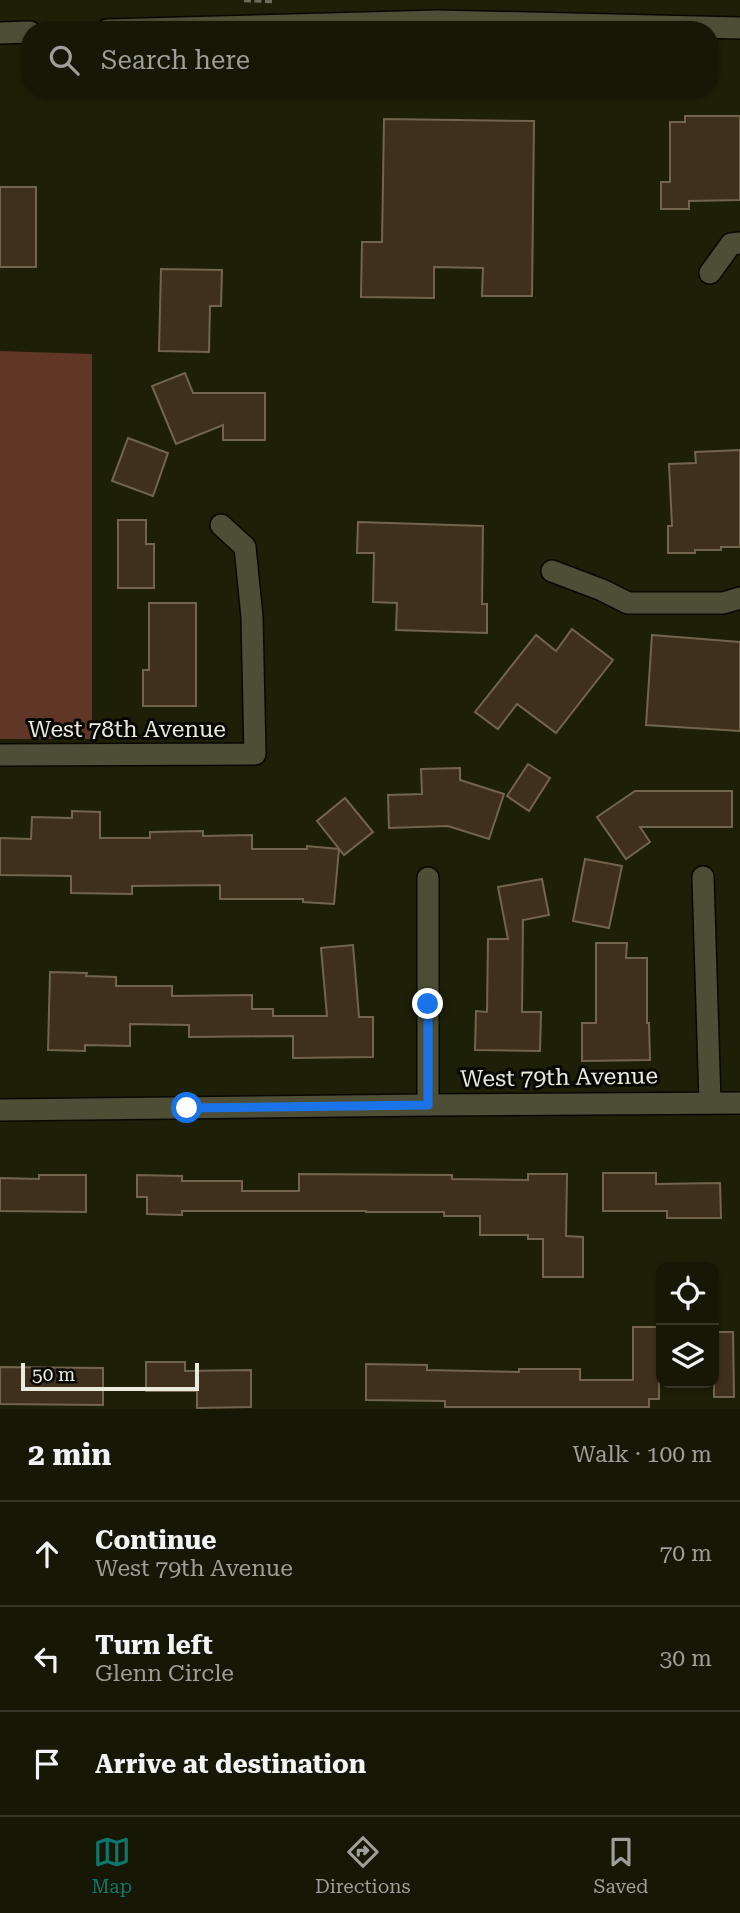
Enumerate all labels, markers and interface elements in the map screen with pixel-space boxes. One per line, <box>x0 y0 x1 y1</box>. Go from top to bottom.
search box <box>21 21 719 98</box>
icon: search <box>45 41 83 79</box>
text: Search here <box>101 45 250 75</box>
street label: West 78th Avenue <box>28 716 226 743</box>
route end <box>412 988 443 1019</box>
street label: West 79th Avenue <box>460 1062 658 1093</box>
route start <box>171 1092 202 1123</box>
map controls <box>656 1262 719 1388</box>
button: locate <box>656 1262 719 1325</box>
button: layers <box>656 1325 719 1388</box>
scale bar <box>21 1360 200 1392</box>
text: 50 m <box>32 1363 75 1386</box>
text: 2 min <box>28 1437 111 1472</box>
text: Walk · 100 m <box>573 1441 712 1468</box>
text: Continue <box>95 1525 217 1555</box>
icon: ahead <box>28 1535 66 1573</box>
text: 70 m <box>659 1540 712 1567</box>
text: West 79th Avenue <box>95 1555 293 1582</box>
text: Turn left <box>95 1630 213 1660</box>
icon: left <box>28 1640 66 1678</box>
text: 30 m <box>659 1645 712 1672</box>
text: Glenn Circle <box>95 1660 234 1687</box>
icon: arrive <box>28 1745 66 1783</box>
text: Arrive at destination <box>95 1749 366 1779</box>
tab: Map <box>91 1833 132 1898</box>
tab: Directions <box>315 1833 411 1898</box>
tab: Saved <box>593 1833 649 1898</box>

